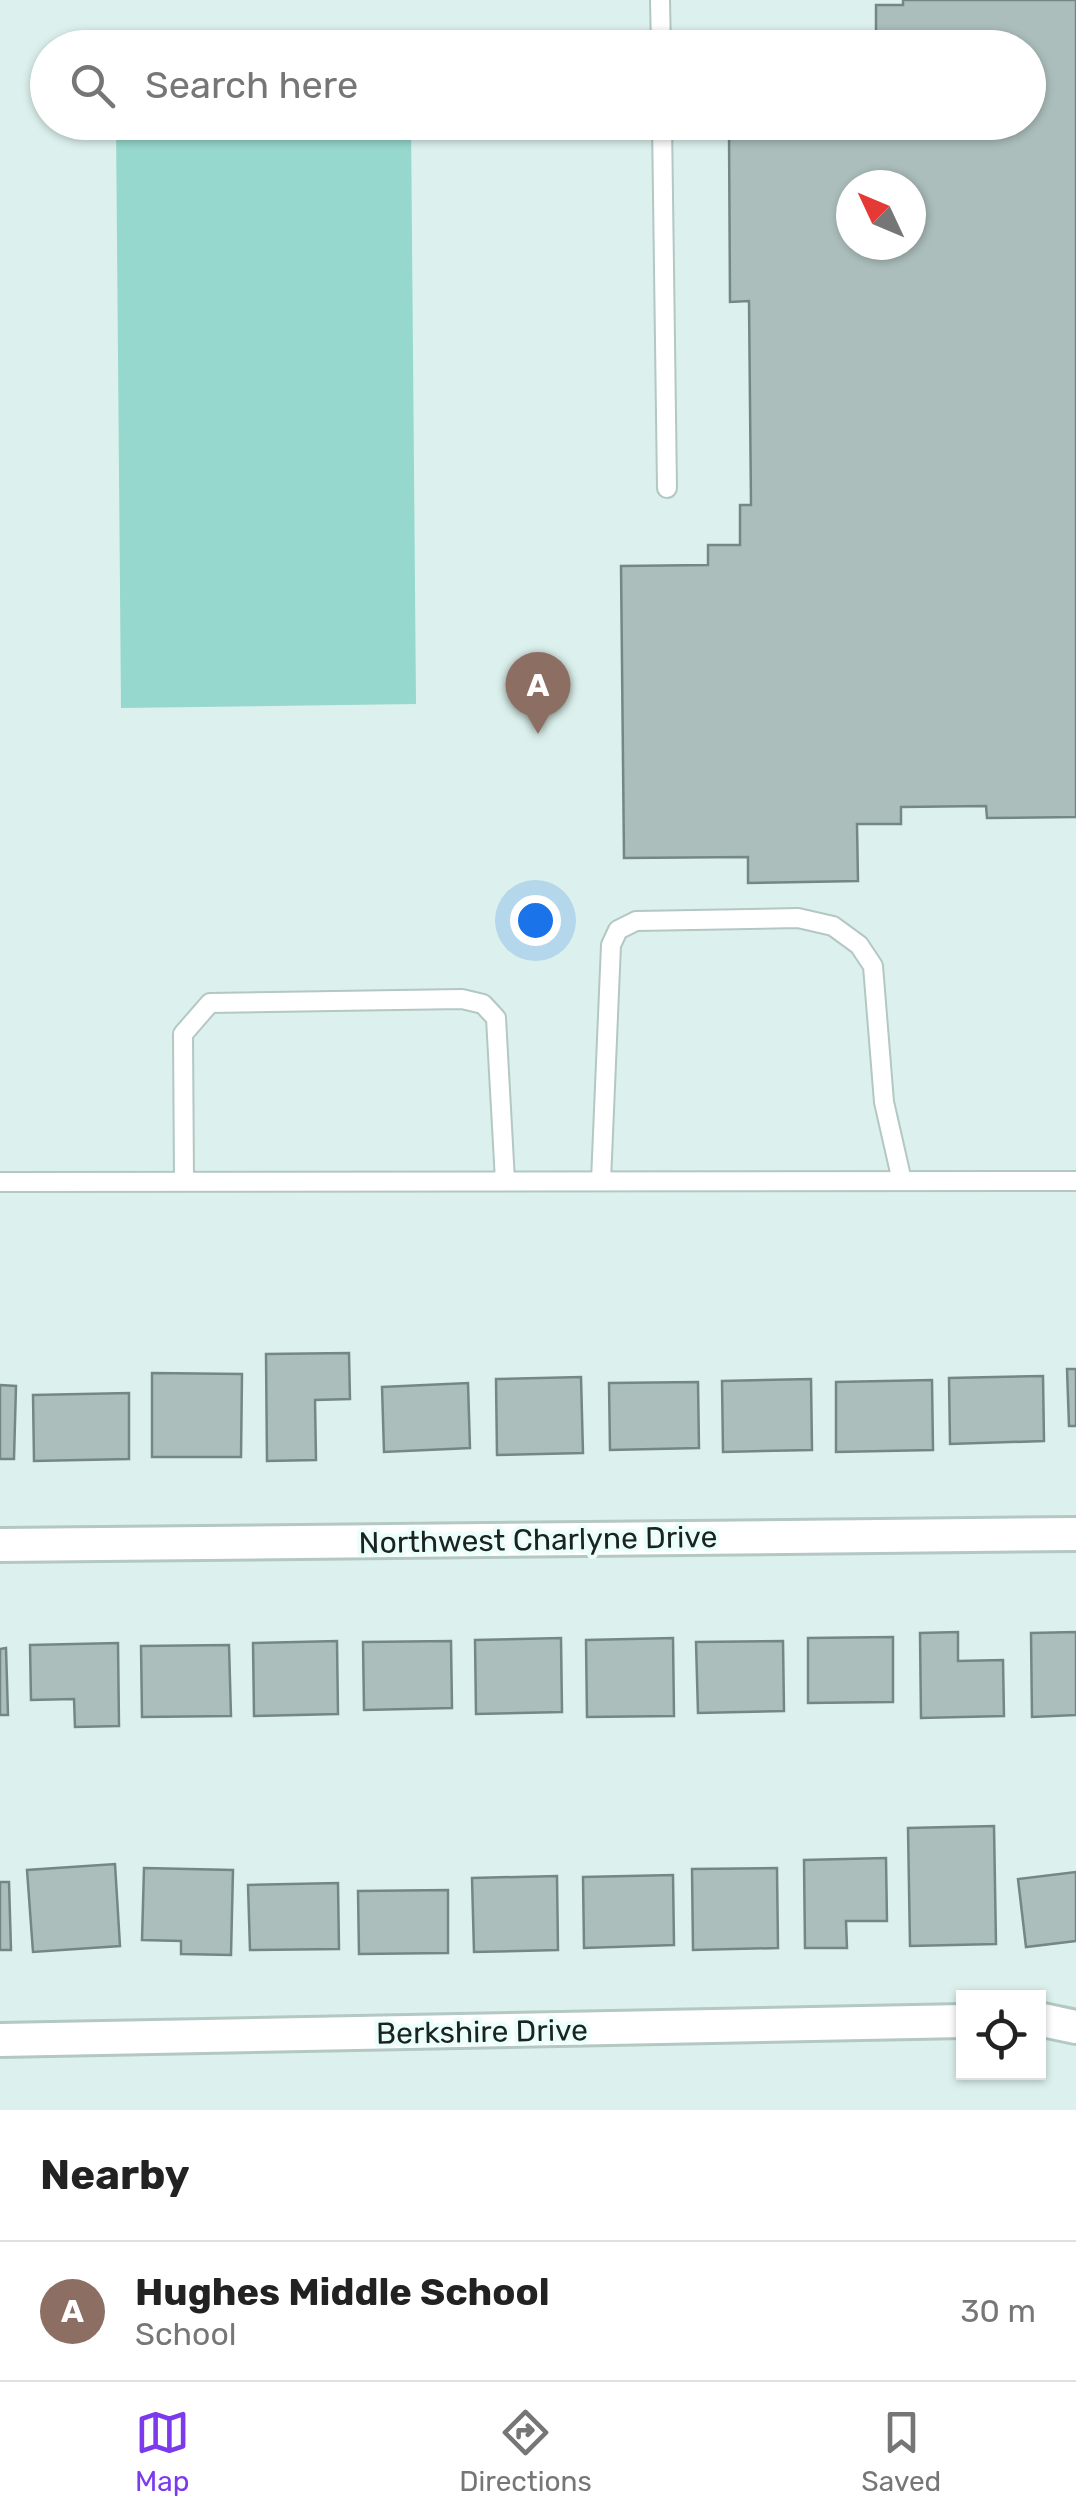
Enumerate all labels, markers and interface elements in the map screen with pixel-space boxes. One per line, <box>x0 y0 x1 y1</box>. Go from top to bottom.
search box <box>30 30 1046 140</box>
icon: search <box>65 58 120 113</box>
text: Search here <box>145 62 358 108</box>
north arrow <box>836 170 926 260</box>
pin: A <box>506 652 570 734</box>
your location <box>510 895 561 946</box>
street label: Northwest Charlyne Drive <box>358 1519 718 1561</box>
map controls <box>956 1990 1046 2080</box>
button: locate <box>956 1990 1046 2080</box>
street label: Berkshire Drive <box>376 2012 588 2052</box>
text: Nearby <box>40 2150 190 2200</box>
text: Hughes Middle School <box>135 2269 550 2315</box>
text: A <box>61 2292 84 2330</box>
text: 30 m <box>960 2292 1036 2330</box>
text: School <box>135 2315 237 2353</box>
tab: Map <box>135 2405 190 2498</box>
tab: Directions <box>459 2405 592 2498</box>
tab: Saved <box>861 2405 941 2498</box>

